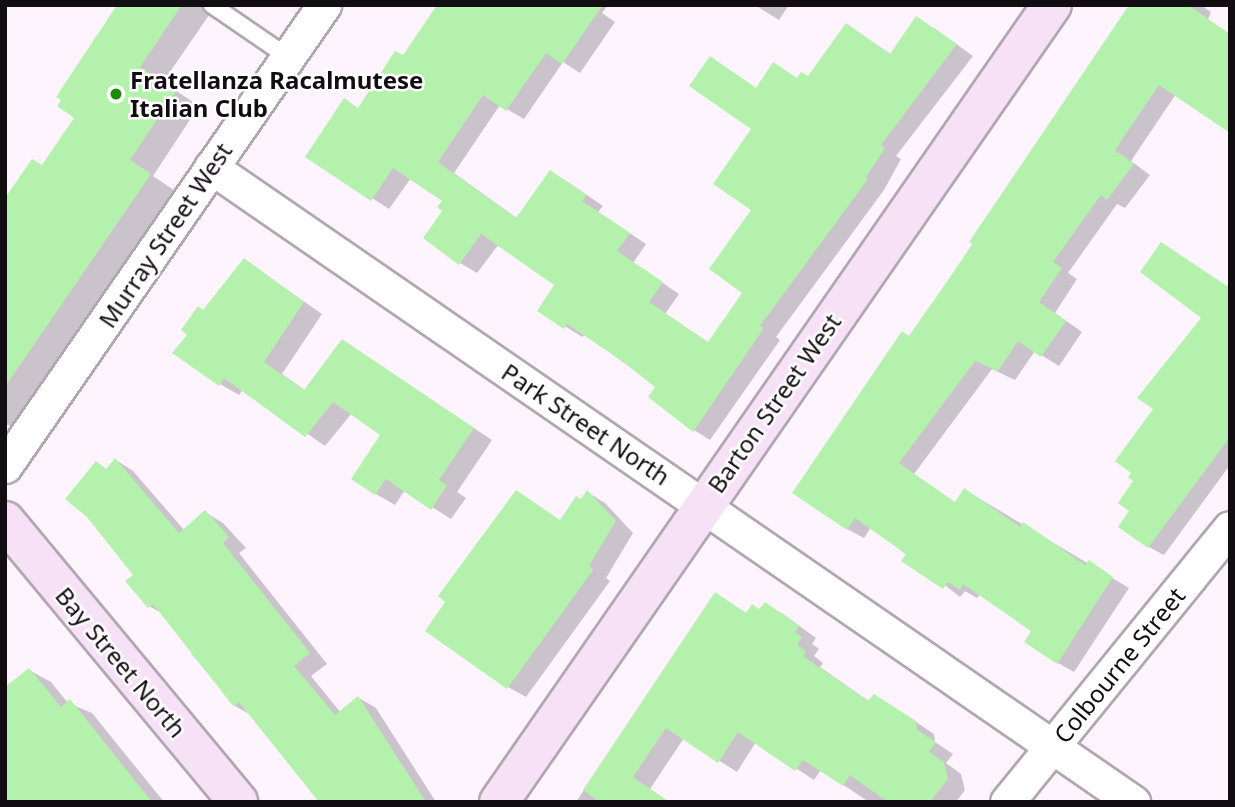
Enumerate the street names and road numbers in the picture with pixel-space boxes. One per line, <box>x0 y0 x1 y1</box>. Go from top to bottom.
street label: Murray Street West <box>92 137 238 333</box>
street label: Barton Street West <box>701 308 847 498</box>
street label: Park Street North <box>497 357 675 491</box>
street label: Bay Street North <box>50 581 192 743</box>
street label: Colbourne Street <box>1048 582 1190 748</box>

